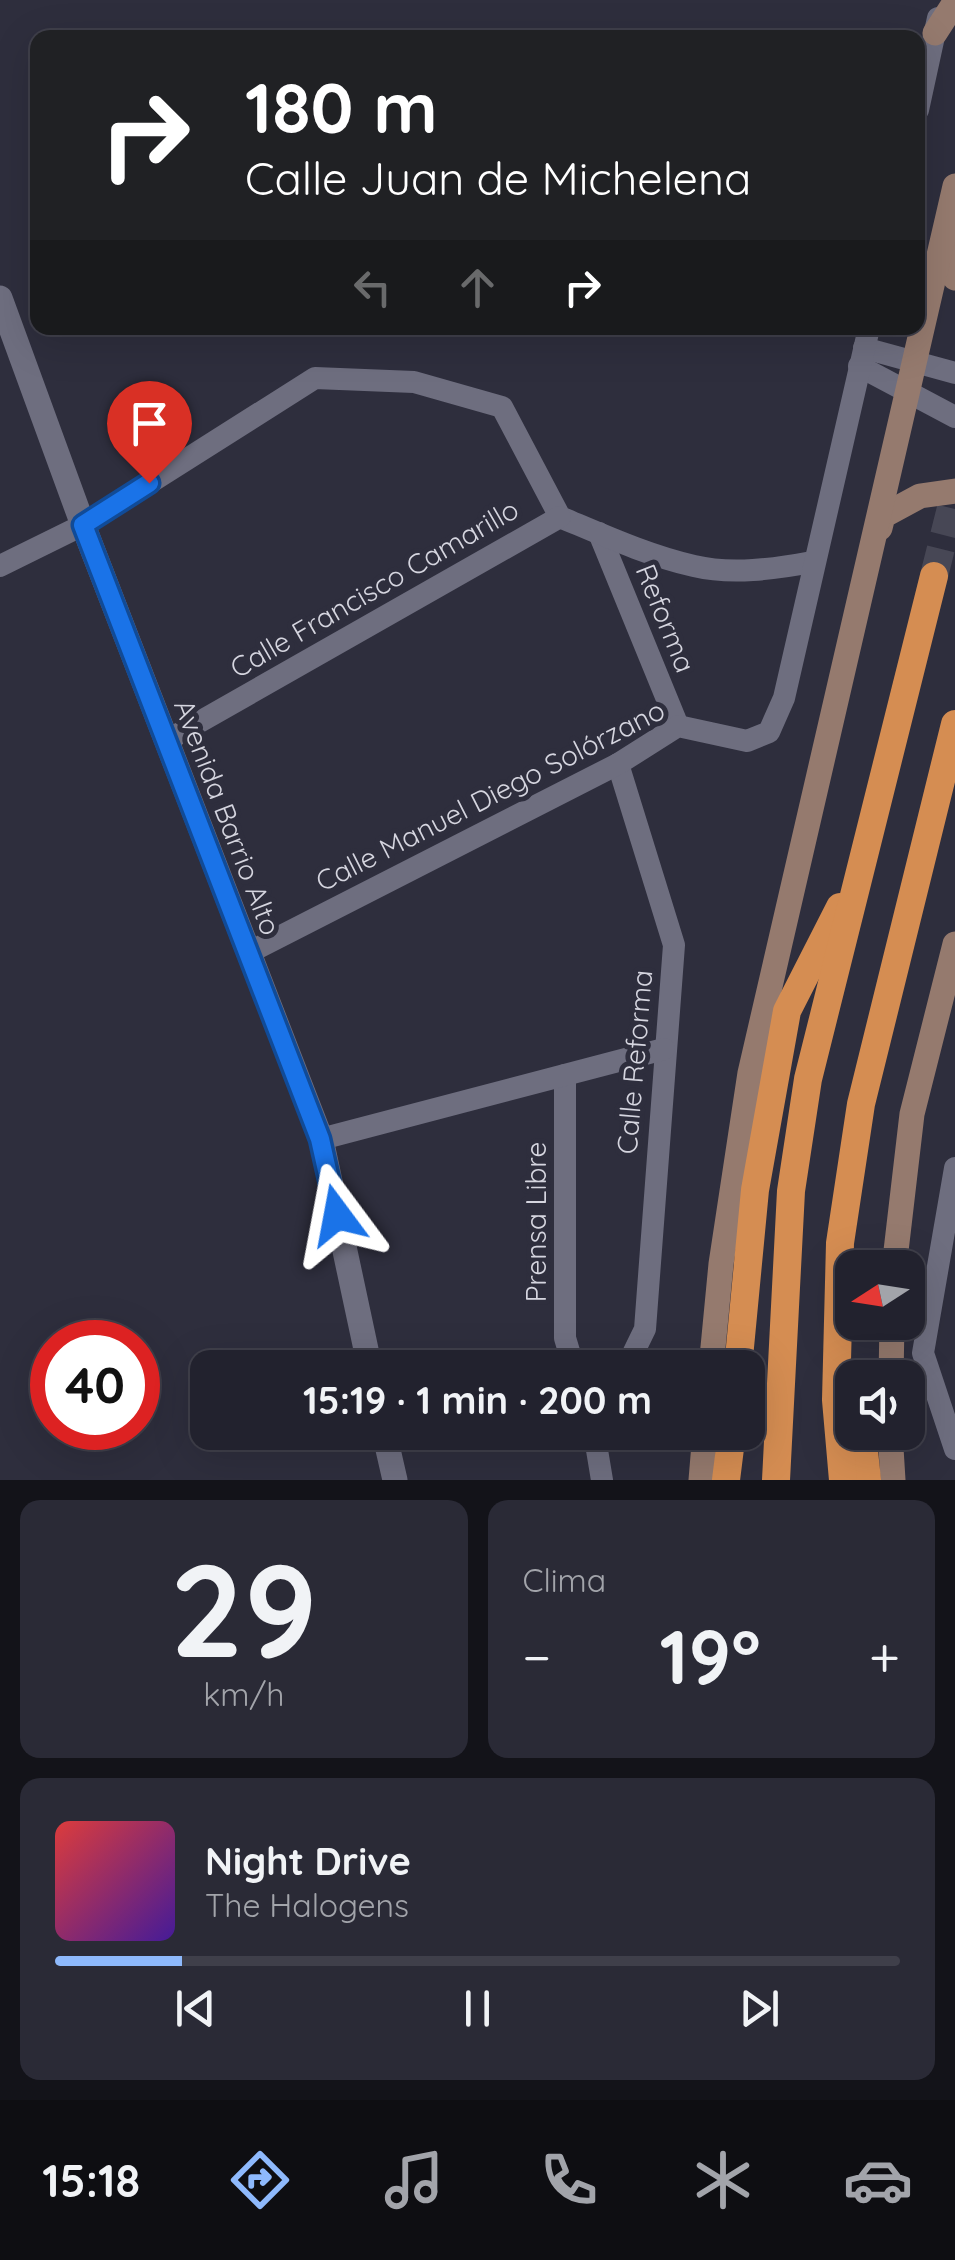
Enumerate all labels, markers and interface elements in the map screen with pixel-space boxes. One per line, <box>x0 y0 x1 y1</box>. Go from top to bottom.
text: 180 m <box>245 63 438 151</box>
icon: right <box>80 70 210 200</box>
text: Calle Juan de Michelena <box>245 150 751 206</box>
icon: left <box>345 260 400 315</box>
icon: ahead <box>450 260 505 315</box>
icon: right <box>555 260 610 315</box>
pin <box>107 381 192 484</box>
icon: arrive <box>122 396 177 451</box>
street label: Calle Francisco Camarillo <box>224 491 524 685</box>
street label: Reforma <box>628 559 704 677</box>
street label: Calle Manuel Diego Solórzano <box>310 692 670 898</box>
street label: Avenida Barrio Alto <box>167 694 289 940</box>
street label: Calle Reforma <box>609 968 659 1156</box>
street label: Prensa Libre <box>518 1142 553 1302</box>
position arrow <box>285 1163 389 1267</box>
north arrow <box>835 1250 925 1340</box>
map controls <box>835 1250 925 1450</box>
speed limit sign: 40 <box>30 1320 160 1450</box>
button: sound <box>835 1360 925 1450</box>
text: 15:19 · 1 min · 200 m <box>303 1376 652 1424</box>
text: 29 <box>170 1527 318 1690</box>
text: Clima <box>523 1560 606 1600</box>
text: 19° <box>659 1609 761 1703</box>
text: − <box>523 1622 551 1691</box>
text: + <box>869 1622 900 1691</box>
text: km/h <box>203 1674 284 1714</box>
text: Night Drive <box>205 1837 411 1885</box>
text: The Halogens <box>205 1885 409 1925</box>
icon: previous <box>168 1981 223 2036</box>
icon: pause <box>450 1981 505 2036</box>
icon: next <box>732 1981 787 2036</box>
icon: directions <box>225 2145 295 2215</box>
icon: music <box>379 2145 449 2215</box>
icon: phone <box>534 2145 604 2215</box>
icon: climate <box>688 2145 758 2215</box>
icon: car <box>843 2145 913 2215</box>
text: 15:18 <box>42 2152 140 2208</box>

